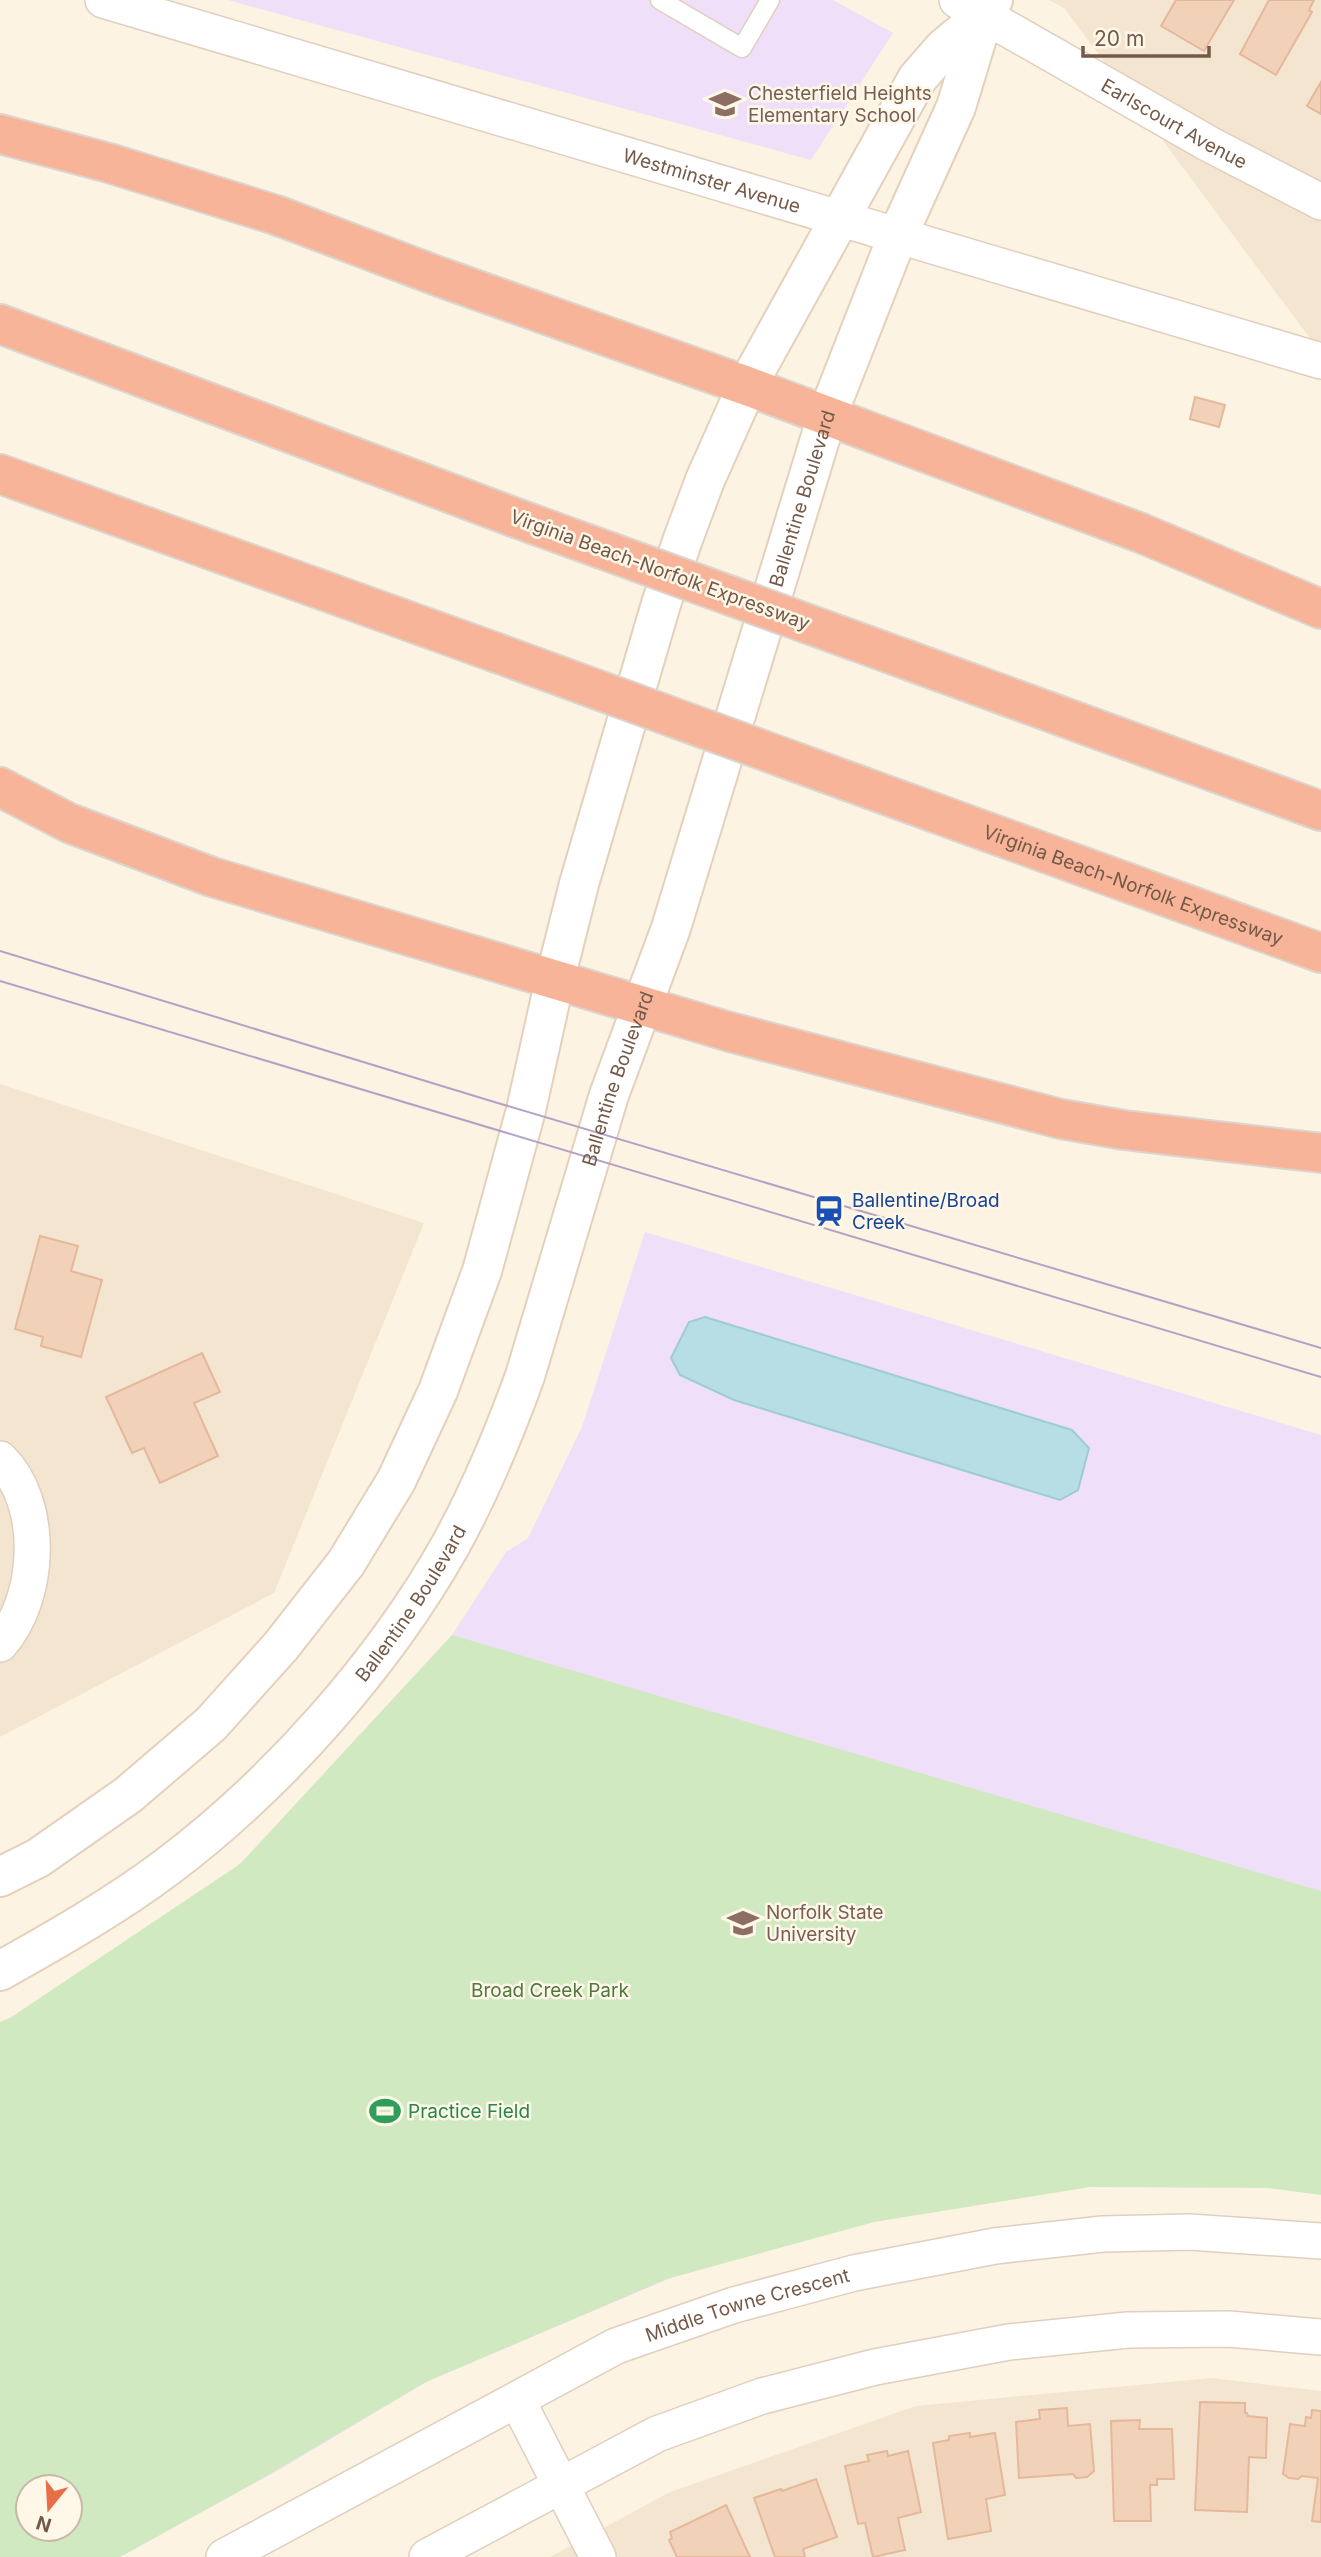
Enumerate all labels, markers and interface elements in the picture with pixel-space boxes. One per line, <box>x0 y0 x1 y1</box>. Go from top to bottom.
scale bar <box>1083 14 1209 58</box>
text: 20 m <box>1094 26 1144 51</box>
street label: Earlscourt Avenue <box>1097 73 1251 173</box>
place label: Chesterfield Heights Elementary School <box>748 82 932 127</box>
school or university icon: Chesterfield Heights Elementary School <box>708 87 742 121</box>
street label: Westminster Avenue <box>620 143 803 218</box>
street label: Ballentine Boulevard <box>764 407 840 590</box>
street label: Virginia Beach-Norfolk Expressway <box>507 505 813 635</box>
street label: Virginia Beach-Norfolk Expressway <box>980 820 1287 950</box>
street label: Ballentine Boulevard <box>577 988 658 1169</box>
place label: Ballentine/Broad Creek <box>852 1189 1000 1234</box>
station icon: Ballentine/Broad Creek <box>812 1194 846 1228</box>
street label: Ballentine Boulevard <box>350 1521 471 1686</box>
place label: Norfolk State University <box>766 1901 884 1946</box>
school or university icon: Norfolk State University <box>726 1906 760 1940</box>
park label: Broad Creek Park <box>471 1979 629 2002</box>
sports icon: Practice Field <box>368 2094 402 2128</box>
place label: Practice Field <box>408 2100 530 2123</box>
street label: Middle Towne Crescent <box>642 2263 852 2346</box>
north arrow <box>14 2473 84 2543</box>
text: N <box>33 2511 54 2537</box>

